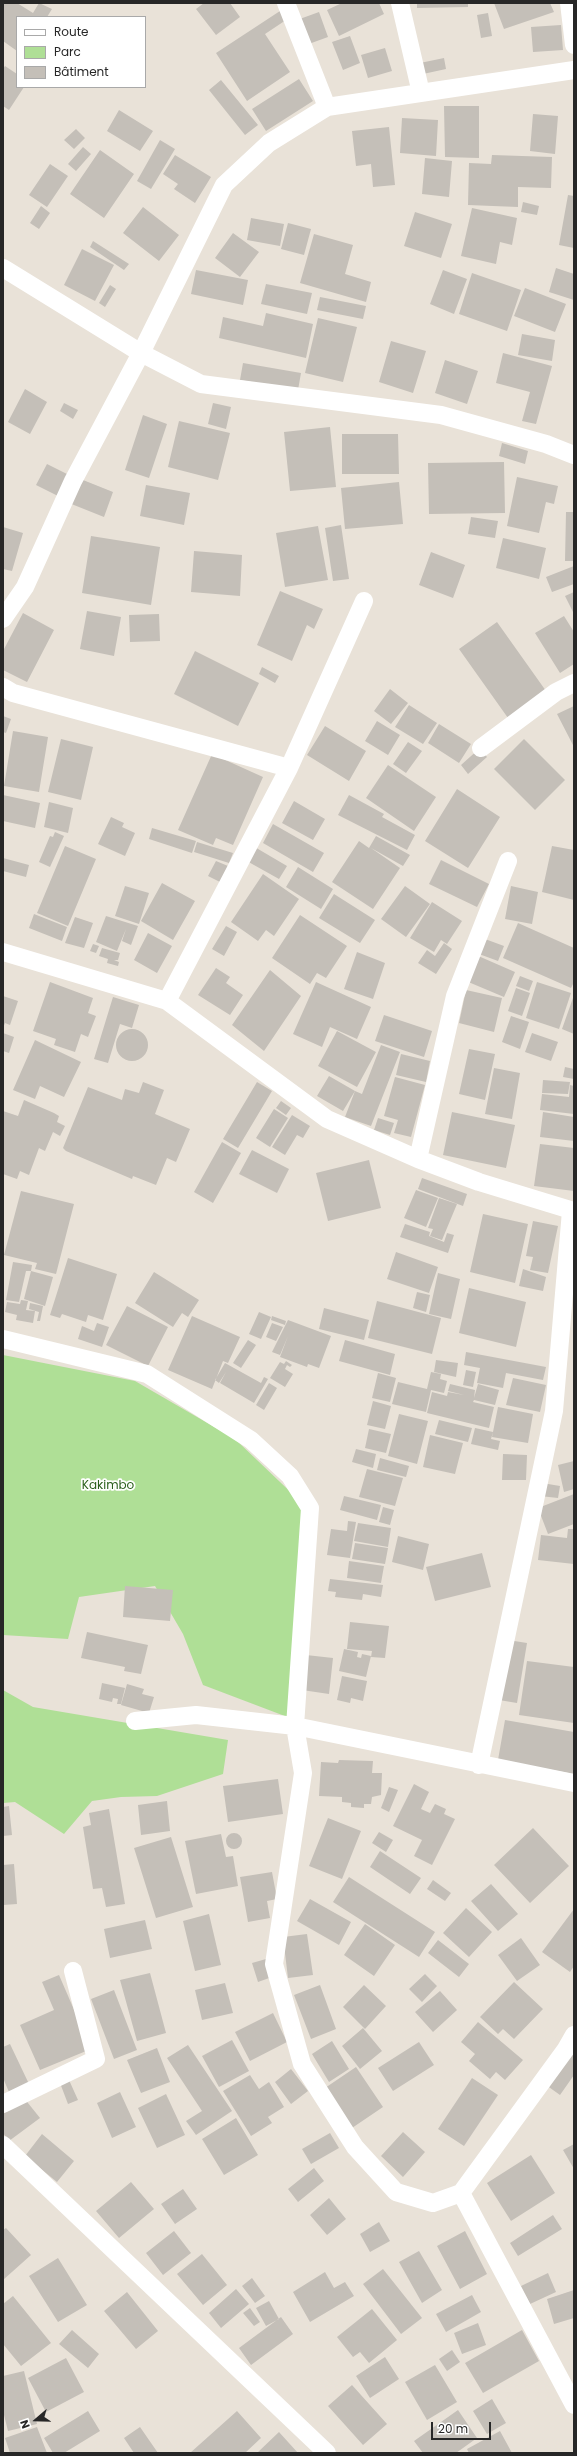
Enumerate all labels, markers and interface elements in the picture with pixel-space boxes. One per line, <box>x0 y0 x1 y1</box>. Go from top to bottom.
legend <box>16 16 146 88</box>
text: Route <box>54 23 88 40</box>
text: Parc <box>54 43 81 60</box>
text: Bâtiment <box>54 63 109 80</box>
park label: Kakimbo <box>82 1479 134 1493</box>
north arrow <box>16 2400 56 2440</box>
scale bar <box>433 2414 493 2440</box>
text: N <box>16 2417 34 2431</box>
text: 20 m <box>438 2420 468 2437</box>

